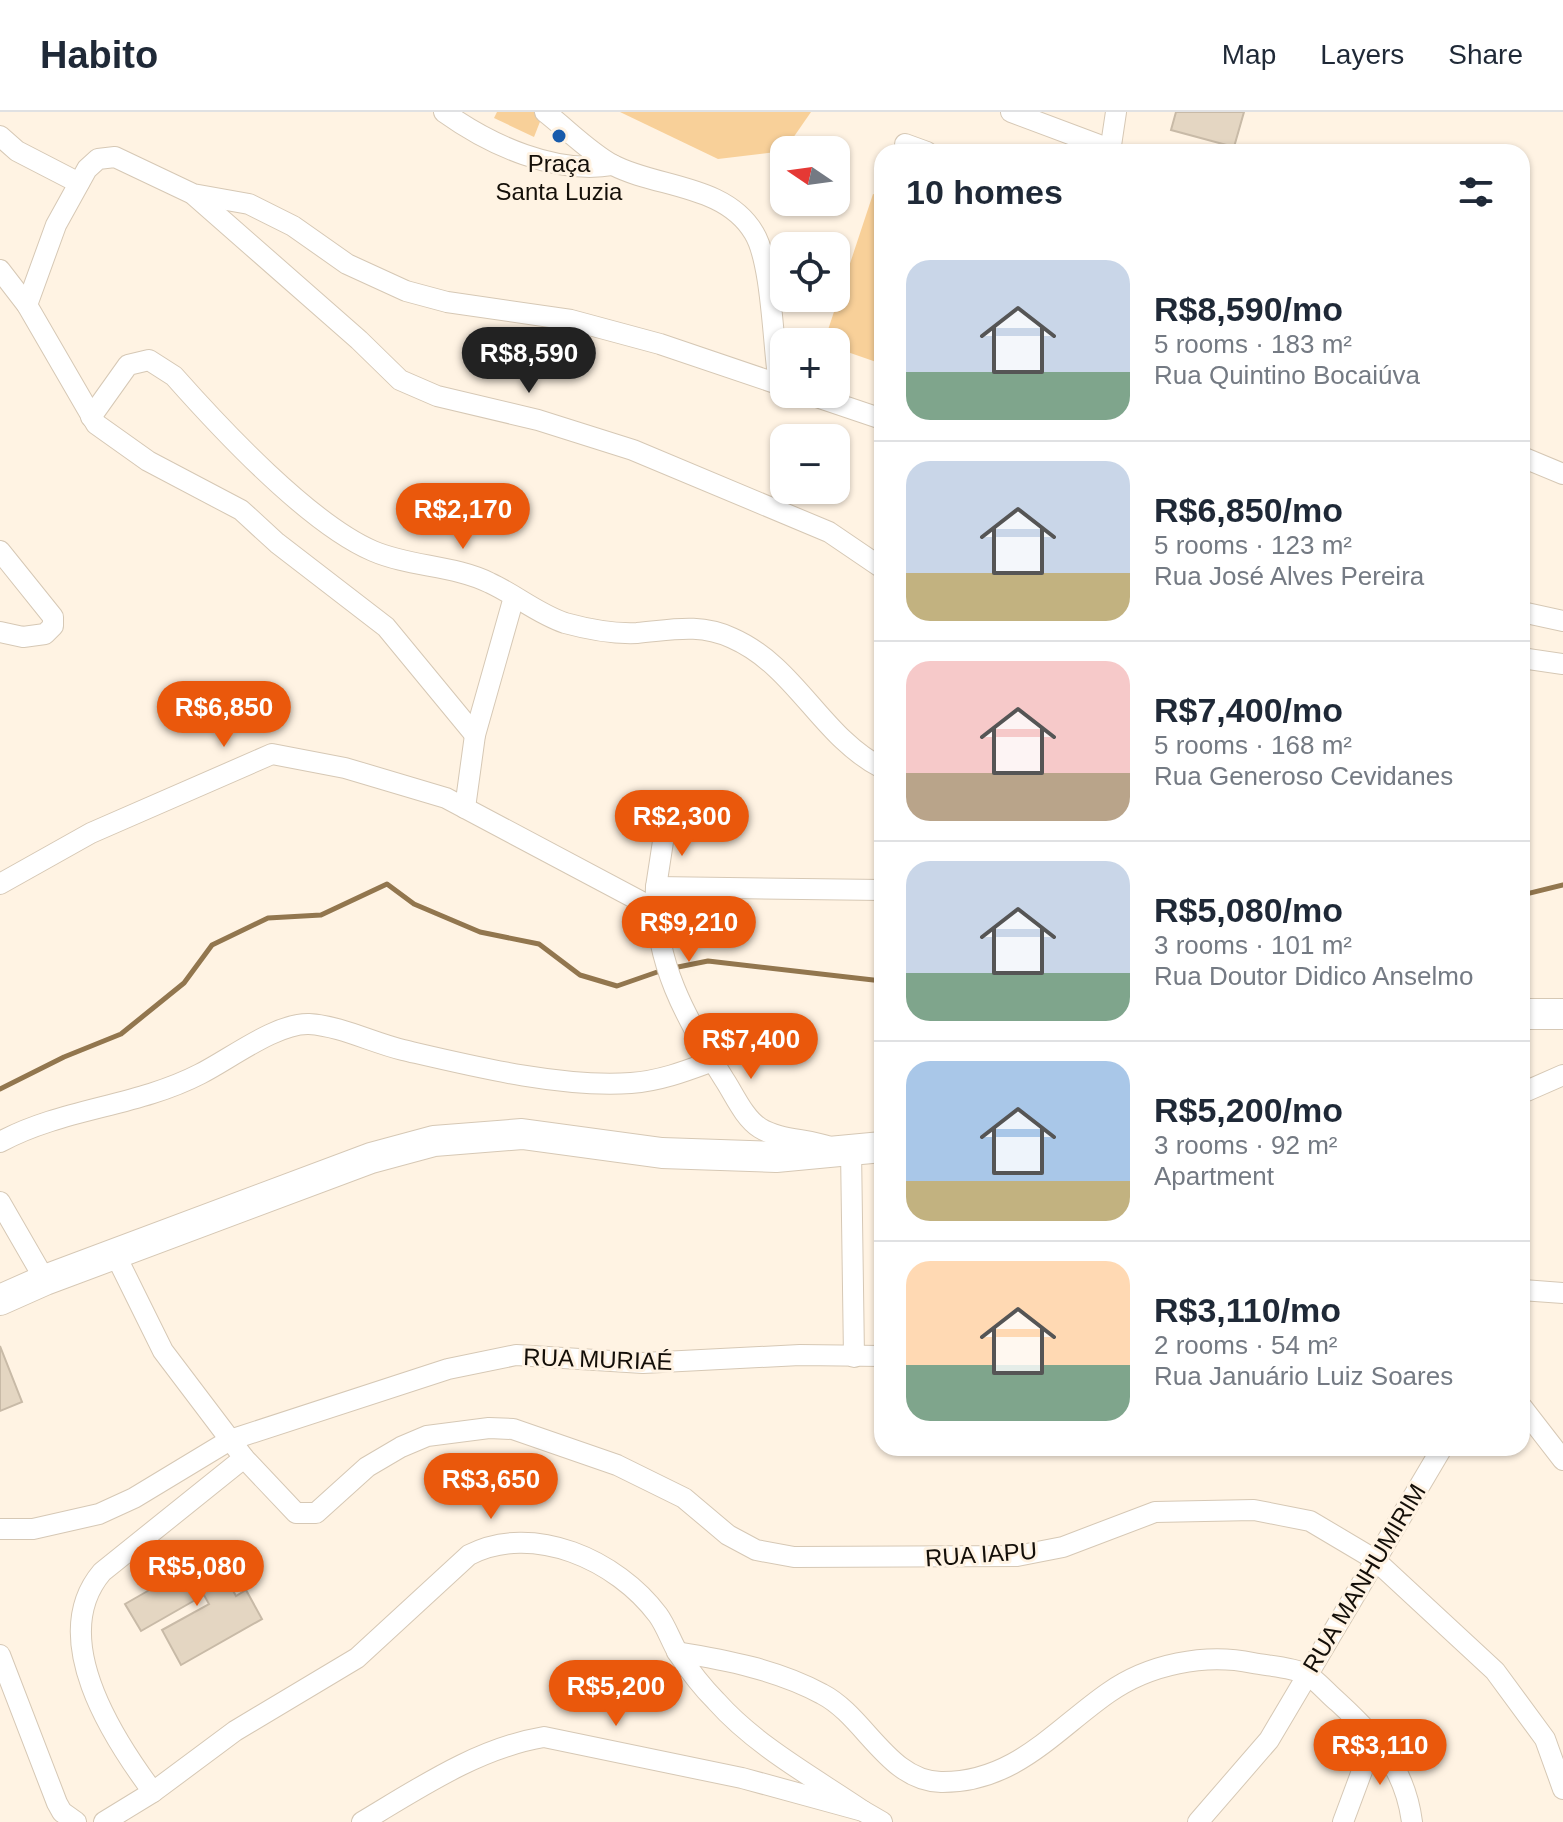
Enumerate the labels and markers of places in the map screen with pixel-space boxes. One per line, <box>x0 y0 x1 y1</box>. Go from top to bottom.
marker: Praça Santa Luzia <box>550 127 568 145</box>
place label: Praça Santa Luzia <box>496 150 623 205</box>
pin: R$8,590 <box>455 327 603 395</box>
pin: R$2,170 <box>389 483 537 551</box>
pin: R$6,850 <box>150 681 298 749</box>
pin: R$2,300 <box>608 790 756 858</box>
pin: R$9,210 <box>615 896 763 964</box>
pin: R$7,400 <box>677 1013 825 1081</box>
pin: R$3,650 <box>417 1453 565 1521</box>
pin: R$5,080 <box>123 1540 271 1608</box>
pin: R$5,200 <box>542 1660 690 1728</box>
pin: R$3,110 <box>1306 1719 1454 1787</box>

